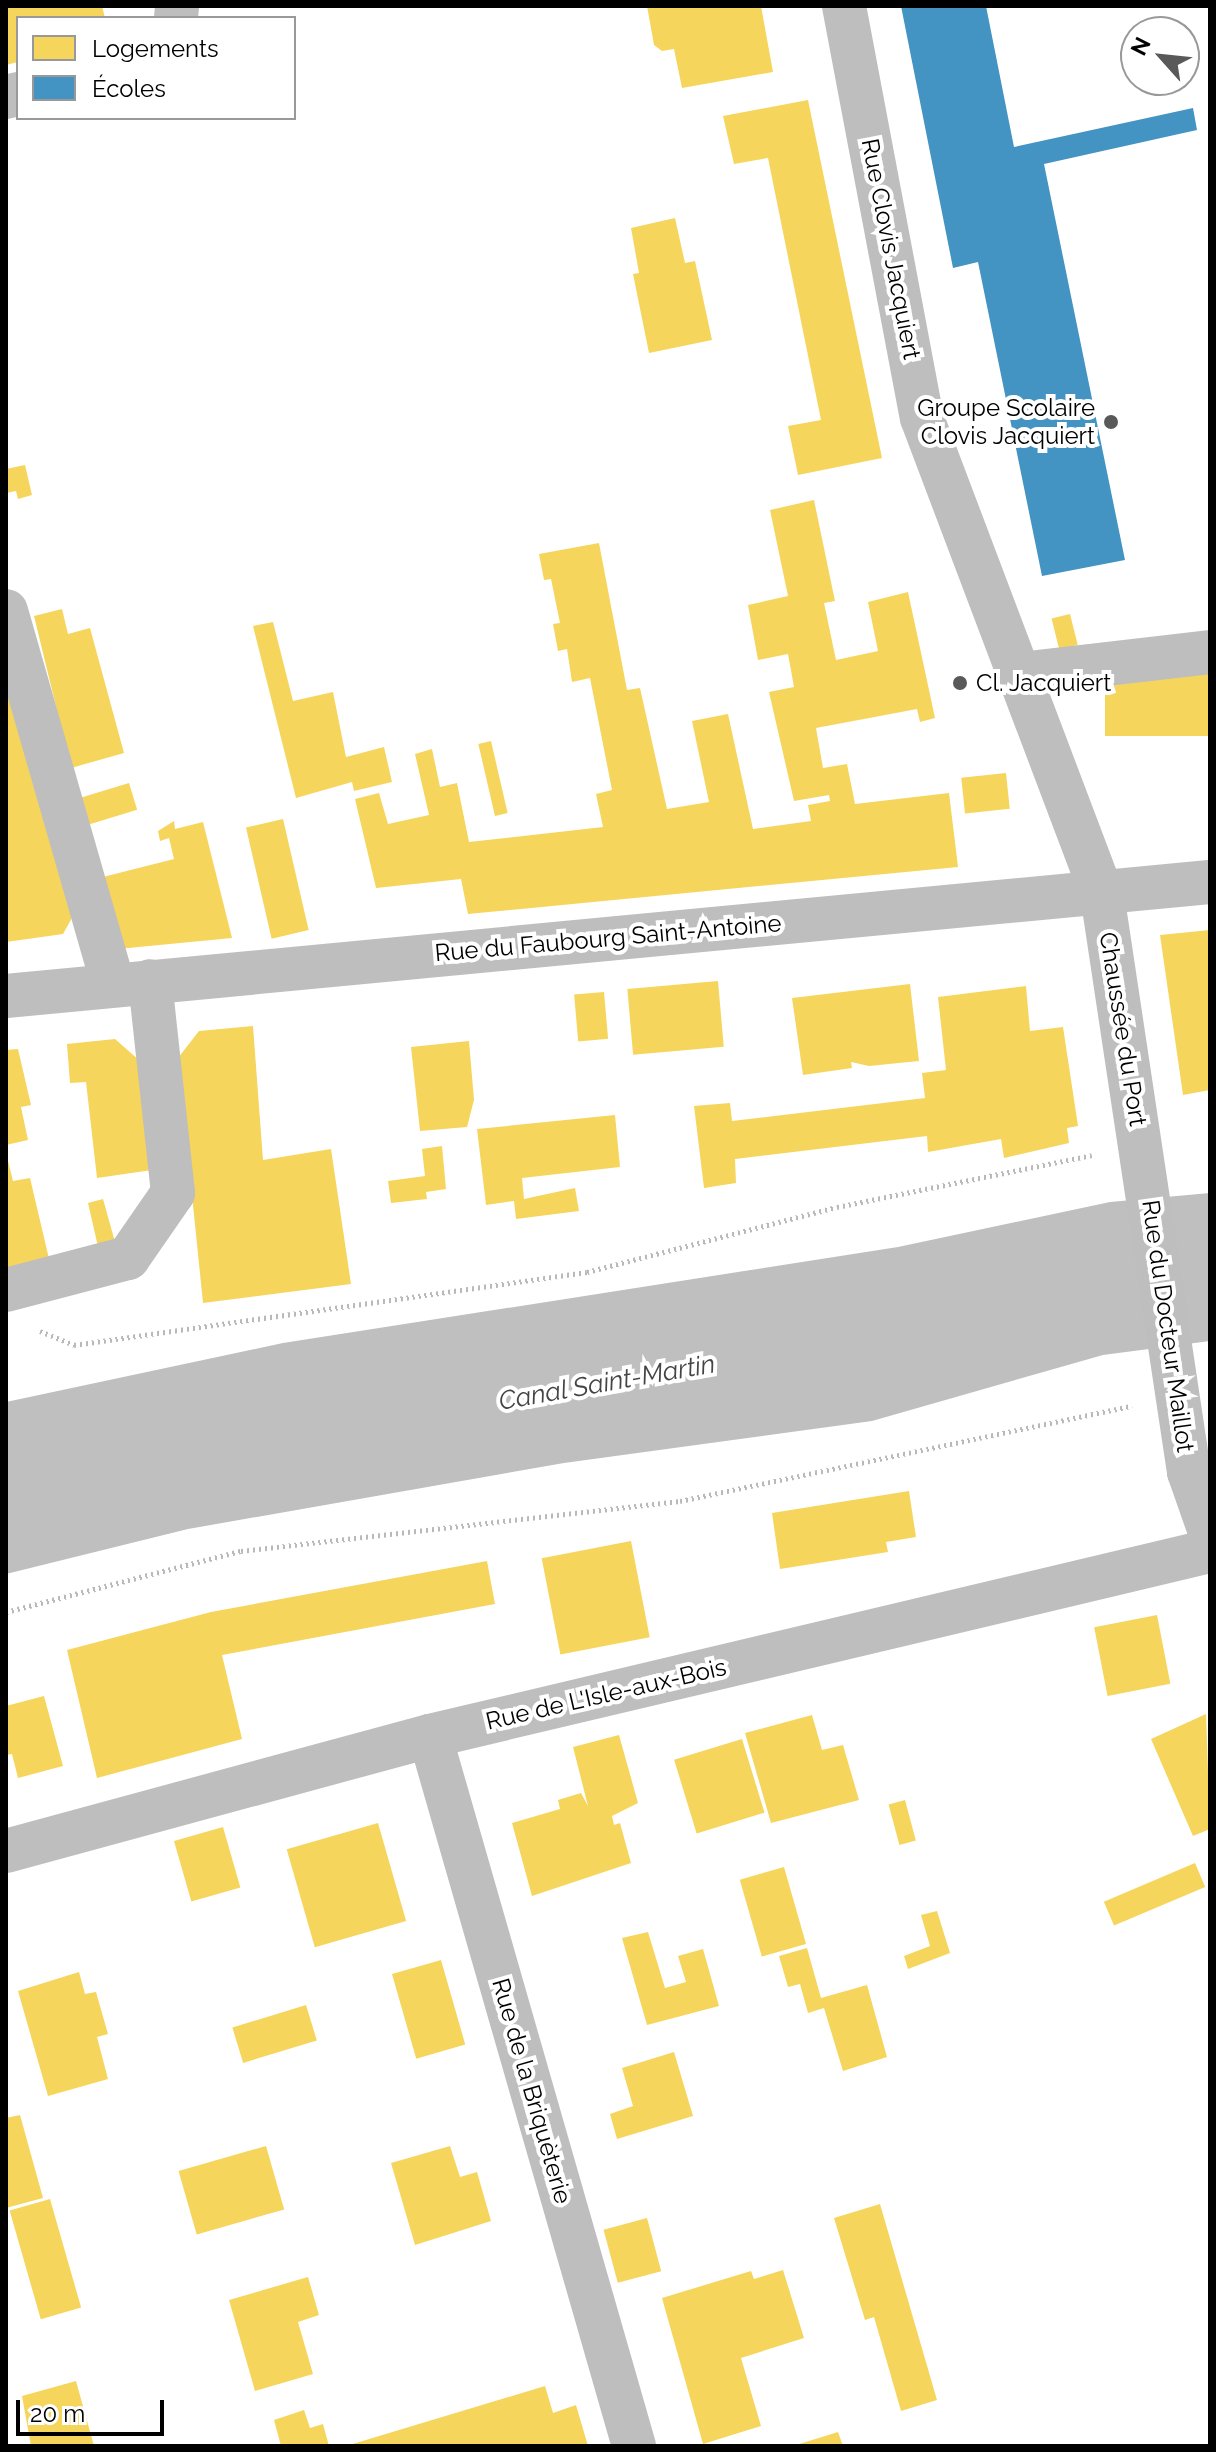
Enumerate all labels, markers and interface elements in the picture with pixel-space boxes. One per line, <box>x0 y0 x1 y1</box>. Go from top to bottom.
legend <box>16 16 296 120</box>
north arrow <box>1120 16 1200 96</box>
text: N <box>1125 33 1156 59</box>
text: Logements <box>92 34 219 63</box>
text: Écoles <box>92 74 166 103</box>
street label: Rue Clovis Jacquiert <box>855 136 927 362</box>
place label: Groupe Scolaire Clovis Jacquiert <box>917 394 1095 450</box>
marker: Groupe Scolaire Clovis Jacquiert <box>1102 413 1120 431</box>
place label: Cl. Jacquiert <box>976 669 1112 697</box>
marker: Cl. Jacquiert <box>951 674 969 692</box>
street label: Rue du Faubourg Saint-Antoine <box>434 908 782 968</box>
street label: Chaussée du Port <box>1093 930 1153 1128</box>
street label: Rue du Docteur Maillot <box>1136 1198 1200 1454</box>
water label: Canal Saint-Martin <box>496 1349 718 1417</box>
street label: Rue de L'Isle-aux-Bois <box>483 1652 729 1736</box>
street label: Rue de la Briquèterie <box>486 1975 578 2207</box>
scale bar <box>20 2384 168 2434</box>
text: 20 m <box>30 2399 85 2428</box>

